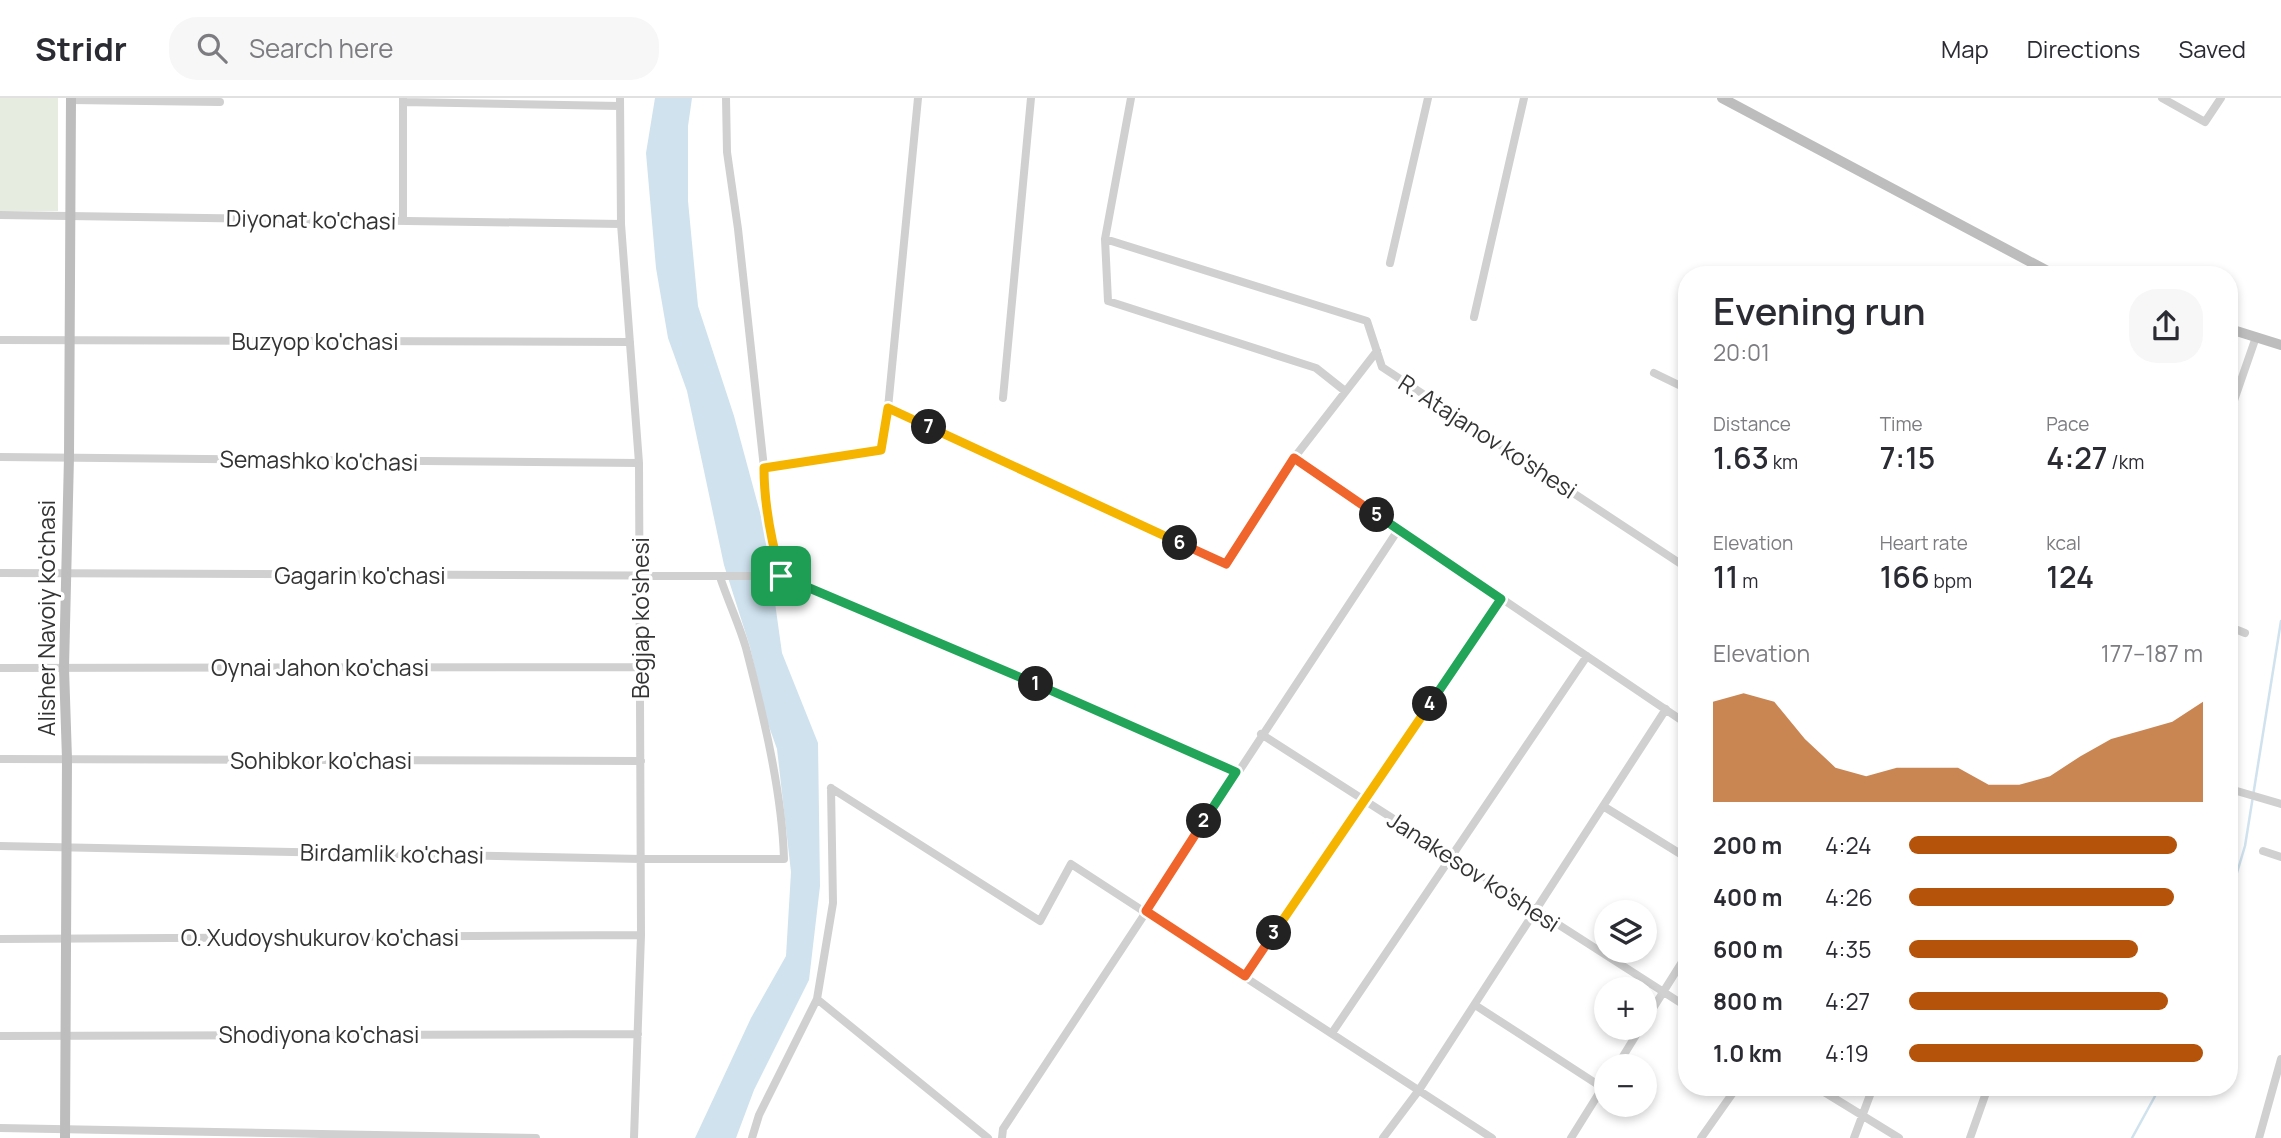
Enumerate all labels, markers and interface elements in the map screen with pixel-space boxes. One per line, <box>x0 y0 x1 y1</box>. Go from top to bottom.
search box <box>169 17 659 80</box>
text: Stridr <box>35 26 127 71</box>
icon: search <box>193 29 231 67</box>
text: Search here <box>249 30 393 66</box>
text: Map <box>1941 32 1989 65</box>
text: Directions <box>2027 32 2140 65</box>
text: Saved <box>2178 32 2246 65</box>
street label: Diyonat ko'chasi <box>226 202 396 236</box>
text: Evening run <box>1713 284 1926 336</box>
button: share <box>2129 289 2203 363</box>
street label: Buzyop ko'chasi <box>231 325 399 357</box>
text: 20:01 <box>1713 336 1770 368</box>
street label: R. Atajanov ko'shesi <box>1393 366 1583 506</box>
pin: 7 <box>912 410 946 444</box>
text: Distance <box>1713 411 1791 437</box>
text: Time <box>1880 411 1923 437</box>
text: Pace <box>2046 411 2089 437</box>
text: 7 <box>923 413 934 439</box>
text: 1.63 <box>1713 437 1769 478</box>
text: 7:15 <box>1880 437 1935 478</box>
text: 4:27 <box>2046 437 2108 478</box>
street label: Semashko ko'chasi <box>219 442 419 478</box>
text: km <box>1769 449 1798 475</box>
text: /km <box>2108 449 2144 475</box>
pin: 5 <box>1360 498 1394 532</box>
street label: Alisher Navoiy ko'chasi <box>30 500 62 736</box>
text: 5 <box>1371 501 1382 527</box>
pin: 6 <box>1162 526 1198 560</box>
text: 6 <box>1174 529 1185 555</box>
text: Elevation <box>1713 530 1793 556</box>
text: Heart rate <box>1880 530 1968 556</box>
text: kcal <box>2046 530 2081 556</box>
street label: Begjap ko'shesi <box>624 537 656 699</box>
pin <box>751 546 811 606</box>
text: 11 <box>1713 556 1738 597</box>
text: 166 <box>1880 556 1930 597</box>
text: 124 <box>2046 556 2094 597</box>
icon: arrive <box>762 557 800 595</box>
street label: Gagarin ko'chasi <box>274 559 446 591</box>
text: m <box>1738 568 1758 594</box>
text: bpm <box>1930 568 1972 594</box>
text: Elevation <box>1713 637 1810 669</box>
text: 177–187 m <box>2101 637 2203 669</box>
street label: Oynai Jahon ko'chasi <box>211 651 429 683</box>
pin: 1 <box>1018 666 1054 702</box>
text: 1 <box>1031 670 1040 696</box>
pin: 4 <box>1412 686 1448 722</box>
text: 4 <box>1424 690 1435 716</box>
street label: Sohibkor ko'chasi <box>230 744 412 776</box>
street label: Janakesov ko'shesi <box>1382 803 1566 939</box>
pin: 2 <box>1186 804 1222 838</box>
text: 2 <box>1198 807 1209 833</box>
text: 200 m <box>1713 829 1782 861</box>
text: 4:24 <box>1825 829 1872 861</box>
street label: Birdamlik ko'chasi <box>300 835 484 871</box>
text: 400 m <box>1713 881 1783 913</box>
text: 4:26 <box>1825 881 1873 913</box>
map controls <box>1594 900 1657 1117</box>
button: layers <box>1594 900 1657 963</box>
pin: 3 <box>1256 916 1292 950</box>
text: 3 <box>1268 919 1279 945</box>
street label: O. Xudoyshukurov ko'chasi <box>181 921 459 953</box>
text: 600 m <box>1713 933 1783 965</box>
text: 4:35 <box>1825 933 1871 965</box>
button: + <box>1594 977 1657 1040</box>
text: 800 m <box>1713 985 1783 1017</box>
text: 4:27 <box>1825 985 1870 1017</box>
street label: Shodiyona ko'chasi <box>219 1018 419 1050</box>
text: 1.0 km <box>1713 1037 1782 1069</box>
text: 4:19 <box>1825 1037 1869 1069</box>
button: − <box>1594 1054 1657 1117</box>

